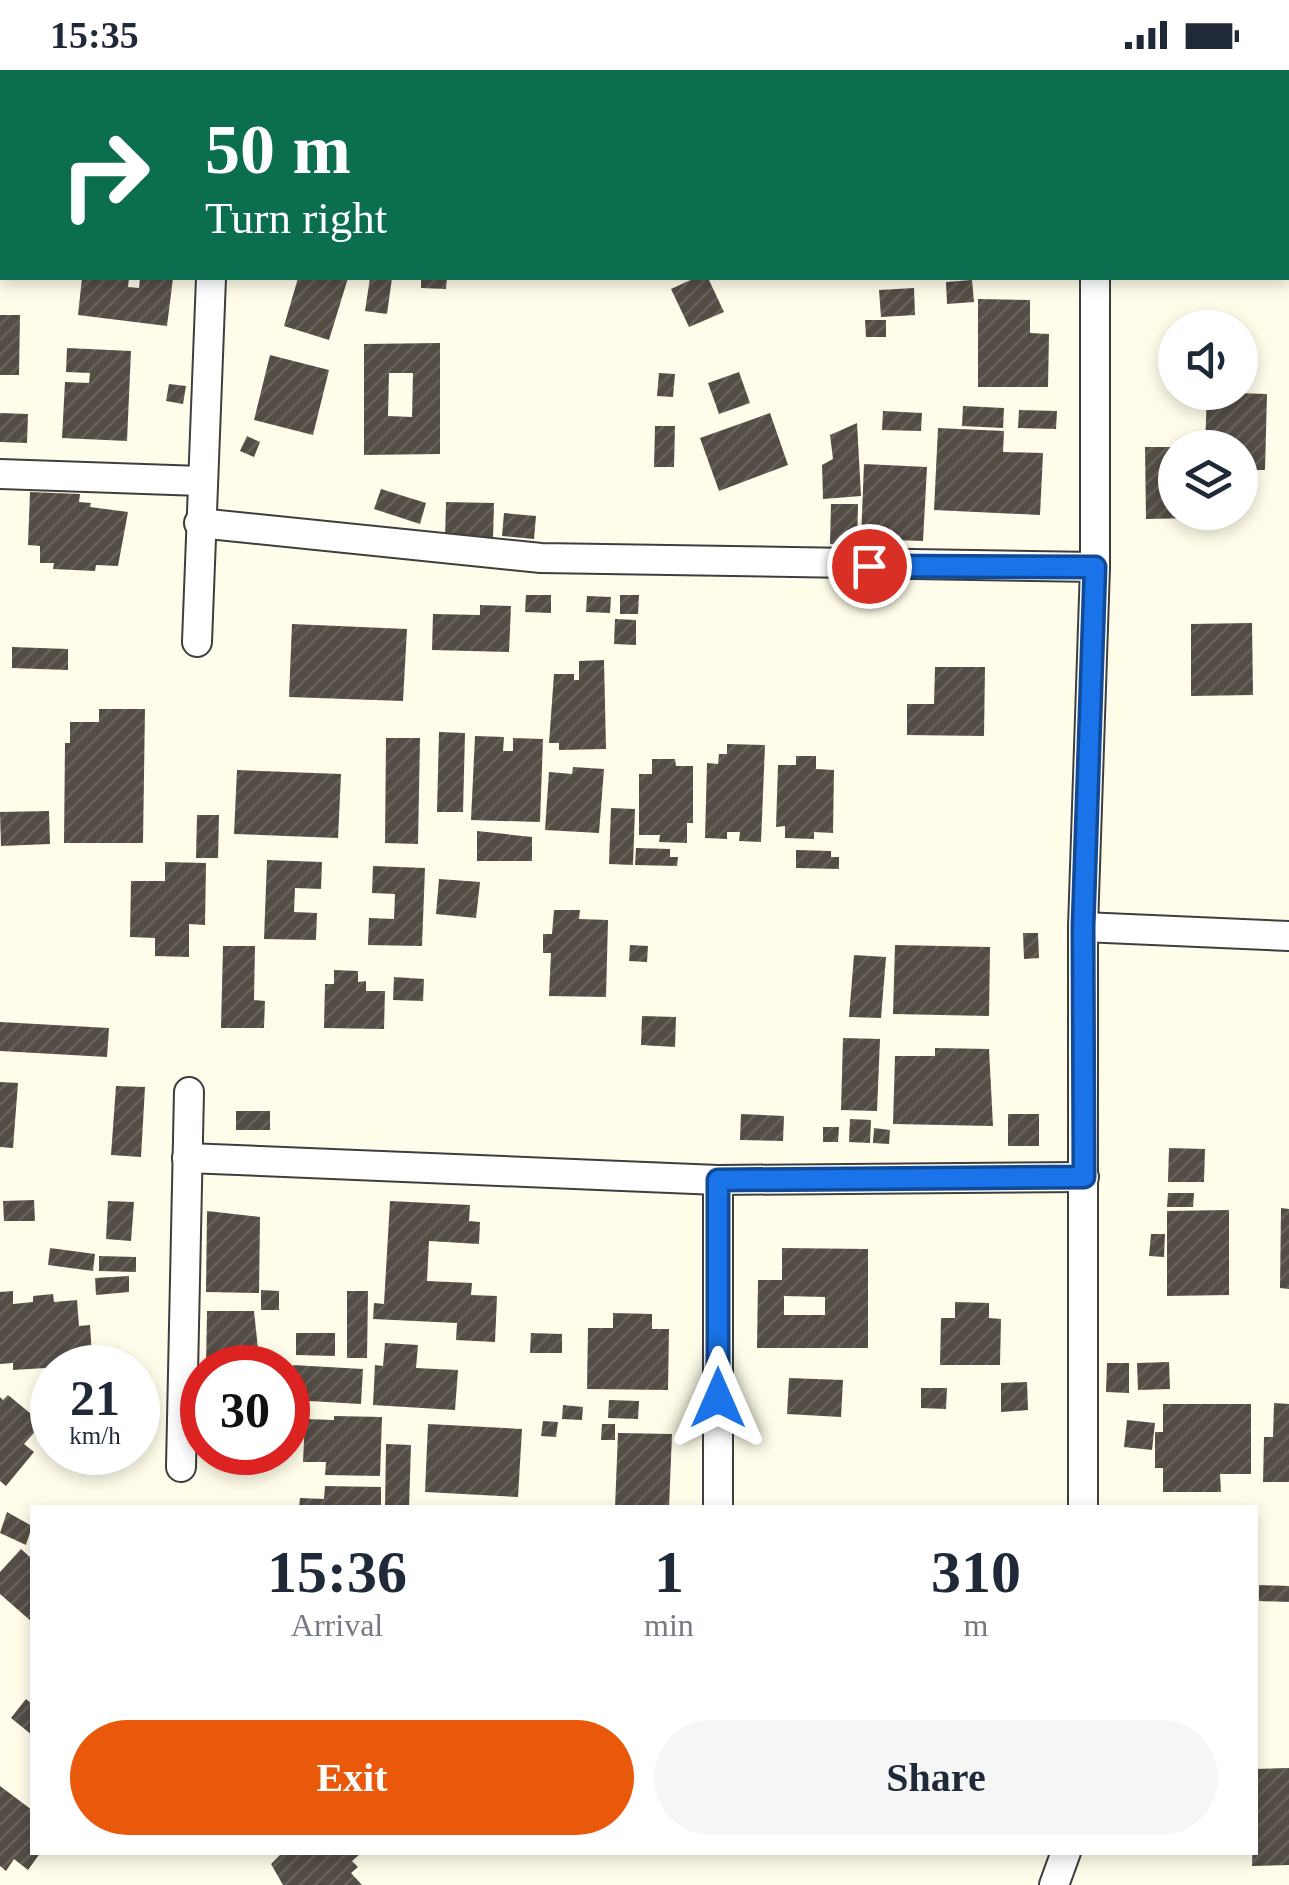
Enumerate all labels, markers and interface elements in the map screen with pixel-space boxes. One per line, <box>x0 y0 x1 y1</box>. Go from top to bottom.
text: 15:35 <box>50 14 139 56</box>
icon: right <box>40 110 170 240</box>
text: 50 m <box>205 111 351 188</box>
text: Turn right <box>205 193 387 243</box>
map controls <box>1158 310 1258 530</box>
button: sound <box>1158 310 1258 410</box>
button: layers <box>1158 430 1258 530</box>
pin <box>827 524 912 609</box>
icon: arrive <box>842 539 897 594</box>
speed limit sign: 30 <box>180 1345 310 1475</box>
position arrow <box>666 1346 770 1450</box>
text: 21 <box>70 1370 120 1426</box>
text: km/h <box>69 1422 121 1449</box>
text: 15:36 <box>267 1539 407 1605</box>
text: 1 <box>654 1539 684 1605</box>
text: 310 <box>931 1539 1021 1605</box>
text: Arrival <box>291 1607 383 1643</box>
text: min <box>644 1607 694 1643</box>
text: m <box>963 1607 988 1643</box>
button: Exit <box>70 1720 634 1835</box>
button: Share <box>654 1720 1218 1835</box>

